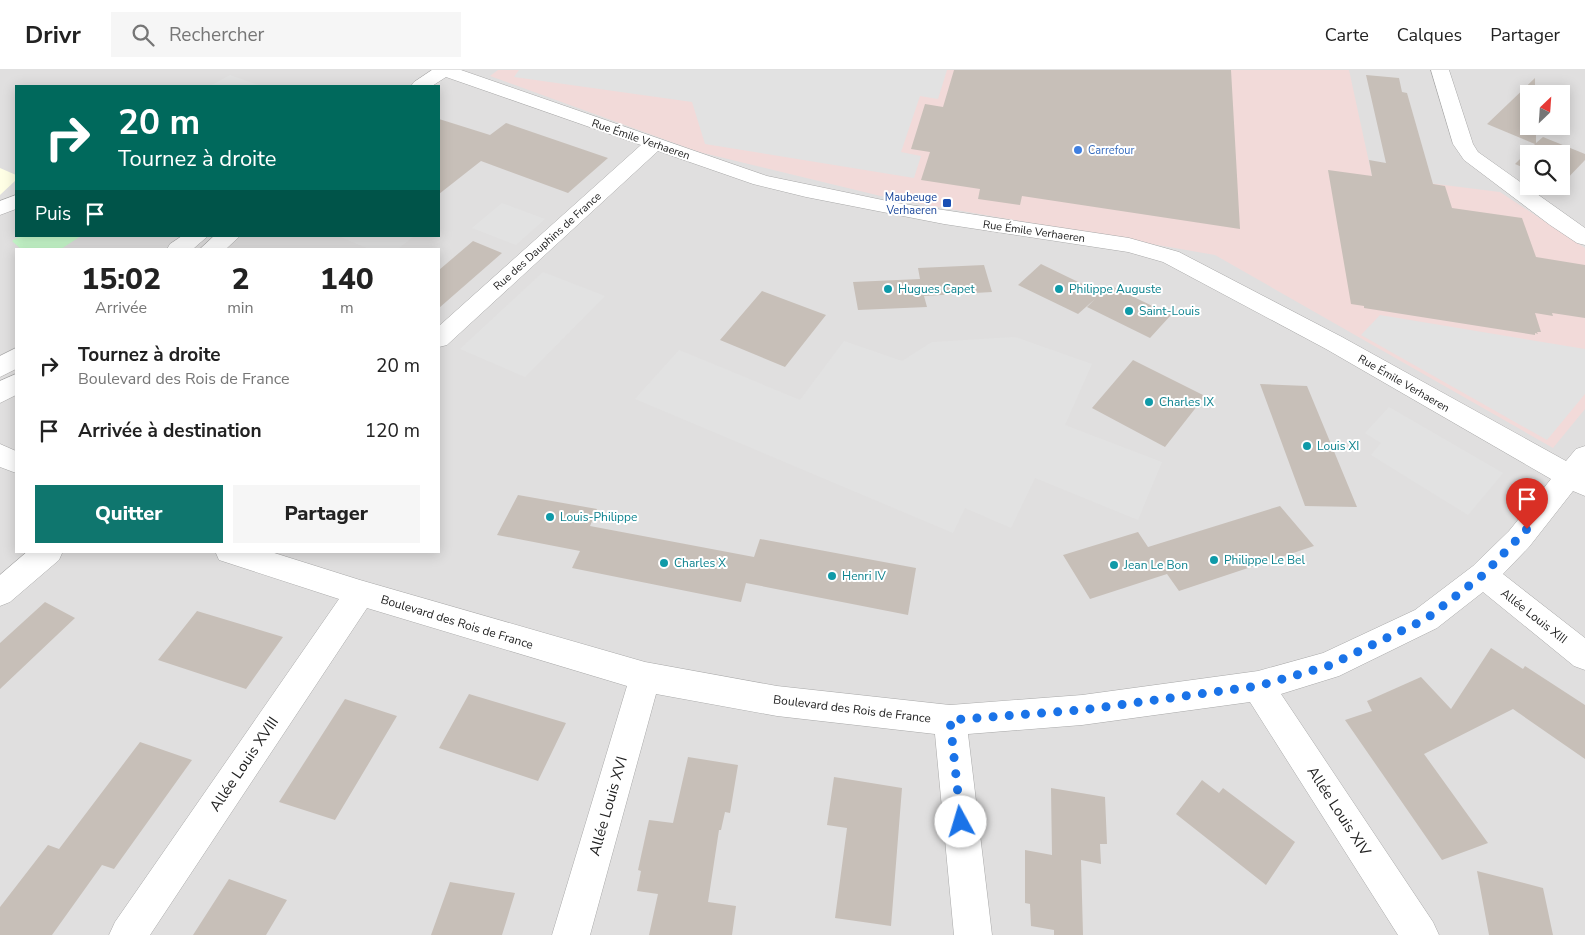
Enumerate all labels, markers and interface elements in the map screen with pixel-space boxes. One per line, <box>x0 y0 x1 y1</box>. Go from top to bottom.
search box <box>111 12 461 57</box>
text: Drivr <box>25 19 81 51</box>
icon: search <box>129 21 157 49</box>
text: Rechercher <box>169 22 264 48</box>
text: Carte <box>1325 23 1369 47</box>
text: Calques <box>1397 23 1462 47</box>
text: Partager <box>1490 23 1560 47</box>
north arrow <box>1520 85 1570 135</box>
map controls <box>1520 85 1570 195</box>
text: 20 m <box>118 99 200 146</box>
icon: right <box>35 105 100 170</box>
street label: Rue Émile Verhaeren <box>590 115 692 163</box>
place label: Carrefour <box>1088 143 1135 158</box>
text: Tournez à droite <box>118 144 277 174</box>
marker: Carrefour <box>1072 144 1084 156</box>
button: search <box>1520 145 1570 195</box>
street label: Rue des Dauphins de France <box>490 189 605 294</box>
place label: Maubeuge Verhaeren <box>885 190 937 218</box>
marker: Maubeuge Verhaeren <box>941 197 953 209</box>
icon: arrive <box>81 200 109 228</box>
text: Puis <box>35 201 71 227</box>
street label: Rue Émile Verhaeren <box>982 216 1086 246</box>
text: 15:02 <box>81 259 161 300</box>
text: 2 <box>231 259 249 300</box>
text: 140 <box>320 259 374 300</box>
place label: Hugues Capet <box>898 281 975 297</box>
place label: Philippe Auguste <box>1069 281 1161 297</box>
marker: Hugues Capet <box>882 283 894 295</box>
marker: Philippe Auguste <box>1053 283 1065 295</box>
text: Arrivée <box>95 297 147 319</box>
text: min <box>227 297 254 319</box>
text: m <box>340 297 354 319</box>
place label: Saint-Louis <box>1139 303 1200 319</box>
marker: Saint-Louis <box>1123 305 1135 317</box>
text: Tournez à droite <box>78 342 221 368</box>
street label: Rue Émile Verhaeren <box>1355 350 1453 416</box>
icon: right <box>35 352 63 380</box>
text: 20 m <box>376 353 420 379</box>
text: Boulevard des Rois de France <box>78 368 290 390</box>
place label: Charles IX <box>1159 394 1214 410</box>
marker: Charles IX <box>1143 396 1155 408</box>
icon: arrive <box>35 417 63 445</box>
text: Arrivée à destination <box>78 418 262 444</box>
text: 120 m <box>365 418 420 444</box>
place label: Louis XI <box>1317 438 1359 454</box>
marker: Louis XI <box>1301 440 1313 452</box>
pin <box>1506 478 1548 529</box>
button: Quitter <box>35 485 223 543</box>
button: Partager <box>233 485 420 543</box>
icon: arrive <box>1513 485 1541 513</box>
place label: Louis-Philippe <box>560 509 637 525</box>
marker: Louis-Philippe <box>544 511 556 523</box>
place label: Philippe Le Bel <box>1224 552 1305 568</box>
marker: Philippe Le Bel <box>1208 554 1220 566</box>
place label: Charles X <box>674 555 726 571</box>
marker: Charles X <box>658 557 670 569</box>
place label: Jean Le Bon <box>1123 557 1188 573</box>
marker: Jean Le Bon <box>1108 559 1120 571</box>
place label: Henri IV <box>842 568 887 584</box>
marker: Henri IV <box>826 570 838 582</box>
street label: Allée Louis XIII <box>1497 585 1571 647</box>
street label: Boulevard des Rois de France <box>379 591 535 653</box>
street label: Boulevard des Rois de France <box>772 691 932 727</box>
street label: Allée Louis XVIII <box>205 713 283 815</box>
street label: Allée Louis XVI <box>584 754 632 858</box>
street label: Allée Louis XIV <box>1303 762 1376 860</box>
position arrow <box>934 795 986 847</box>

